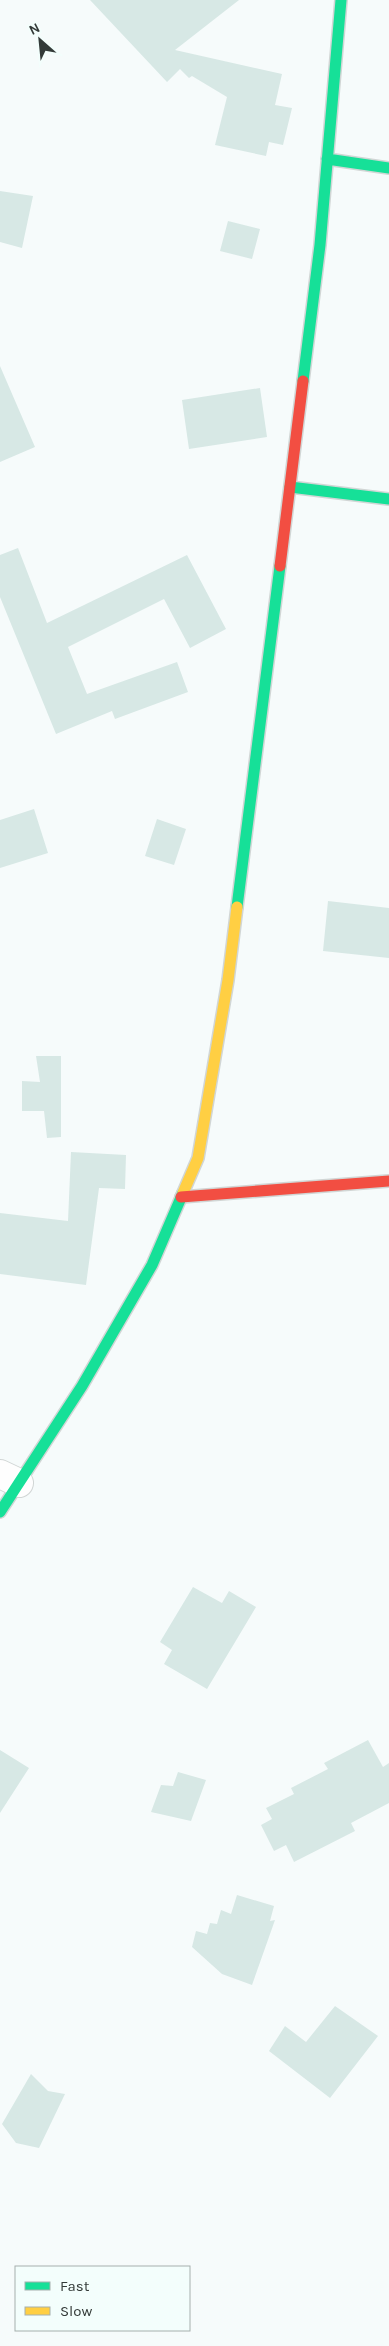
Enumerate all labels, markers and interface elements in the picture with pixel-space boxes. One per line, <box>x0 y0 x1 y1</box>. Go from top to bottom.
north arrow <box>15 15 65 65</box>
text: N <box>26 19 43 39</box>
legend <box>15 2266 190 2331</box>
text: Fast <box>60 2277 90 2295</box>
text: Slow <box>60 2302 92 2320</box>

